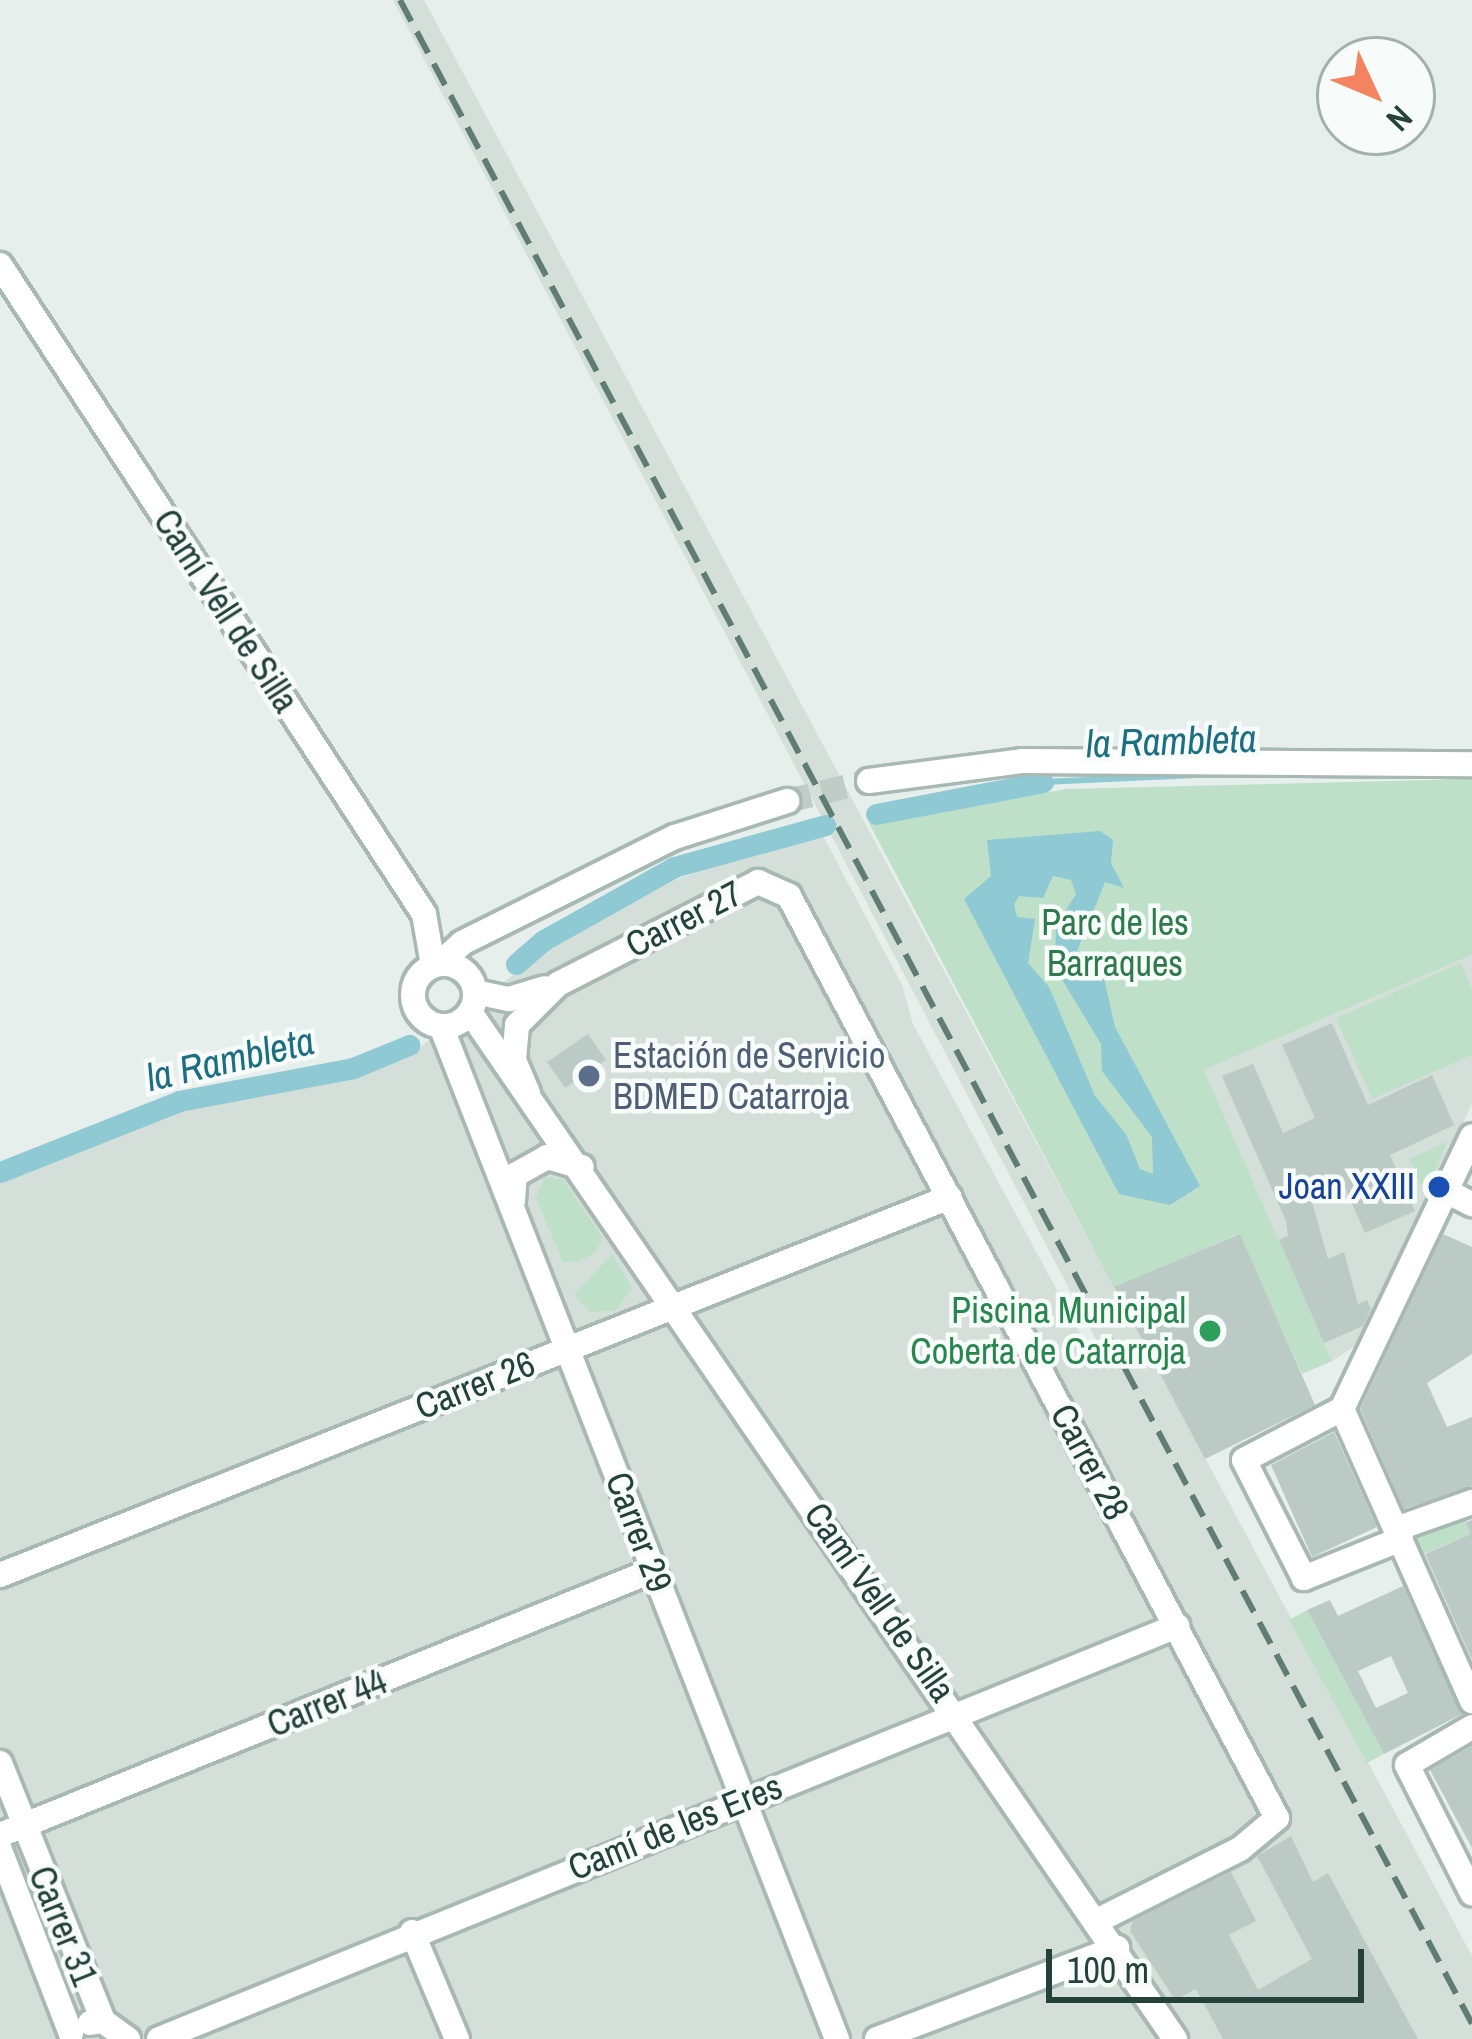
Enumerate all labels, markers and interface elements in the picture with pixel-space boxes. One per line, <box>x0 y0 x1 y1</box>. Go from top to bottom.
north arrow <box>1316 36 1436 156</box>
text: N <box>1377 97 1422 141</box>
street label: Camí Vell de Silla <box>144 502 308 720</box>
water label: la Rambleta <box>1085 715 1257 767</box>
street label: Carrer 27 <box>619 871 749 967</box>
park label: Parc de les Barraques <box>1041 900 1189 985</box>
water label: la Rambleta <box>142 1017 318 1101</box>
place label: Estación de Servicio BDMED Catarroja <box>613 1033 885 1118</box>
marker: Estación de Servicio BDMED Catarroja <box>576 1063 602 1089</box>
place label: Joan XXIII <box>1279 1165 1415 1209</box>
marker: Joan XXIII <box>1426 1174 1452 1200</box>
place label: Piscina Municipal Coberta de Catarroja <box>910 1288 1186 1373</box>
marker: Piscina Municipal Coberta de Catarroja <box>1197 1318 1223 1344</box>
street label: Carrer 26 <box>409 1342 541 1428</box>
street label: Carrer 28 <box>1042 1397 1138 1527</box>
street label: Carrer 29 <box>596 1466 682 1598</box>
street label: Camí Vell de Silla <box>795 1494 965 1710</box>
street label: Carrer 44 <box>261 1660 393 1746</box>
street label: Camí de les Eres <box>562 1765 788 1889</box>
street label: Carrer 31 <box>20 1860 106 1992</box>
scale bar <box>1052 1925 1370 1999</box>
text: 100 m <box>1067 1946 1149 1994</box>

